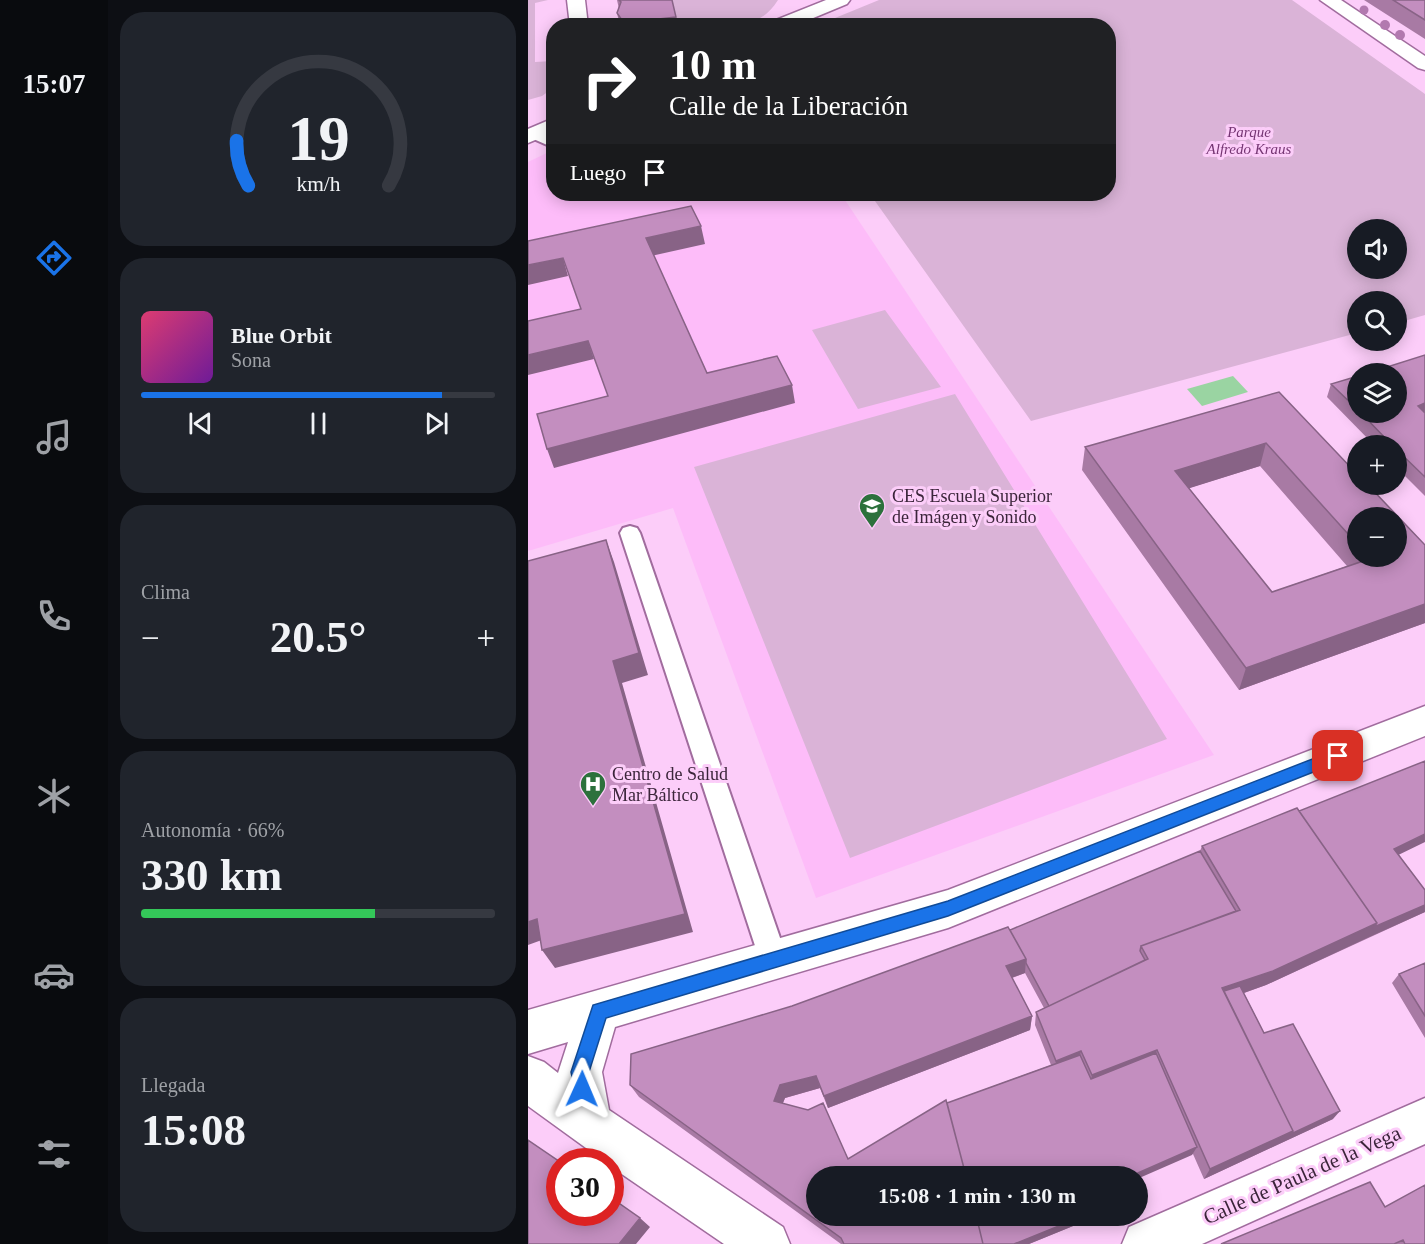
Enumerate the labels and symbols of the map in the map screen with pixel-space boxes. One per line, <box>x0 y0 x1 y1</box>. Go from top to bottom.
park label: Parque Alfredo Kraus <box>1206 124 1292 157</box>
place label: CES Escuela Superior de Imágen y Sonido <box>892 486 1052 527</box>
school or university icon: CES Escuela Superior de Imágen y Sonido <box>857 491 887 529</box>
pin <box>1312 730 1363 781</box>
place label: Centro de Salud Mar Báltico <box>612 764 728 805</box>
hospital icon: Centro de Salud Mar Báltico <box>578 769 608 807</box>
position arrow <box>550 1057 614 1121</box>
street label: Calle de Paula de la Vega <box>1200 1120 1405 1229</box>
speed limit sign: 30 <box>546 1148 624 1226</box>

